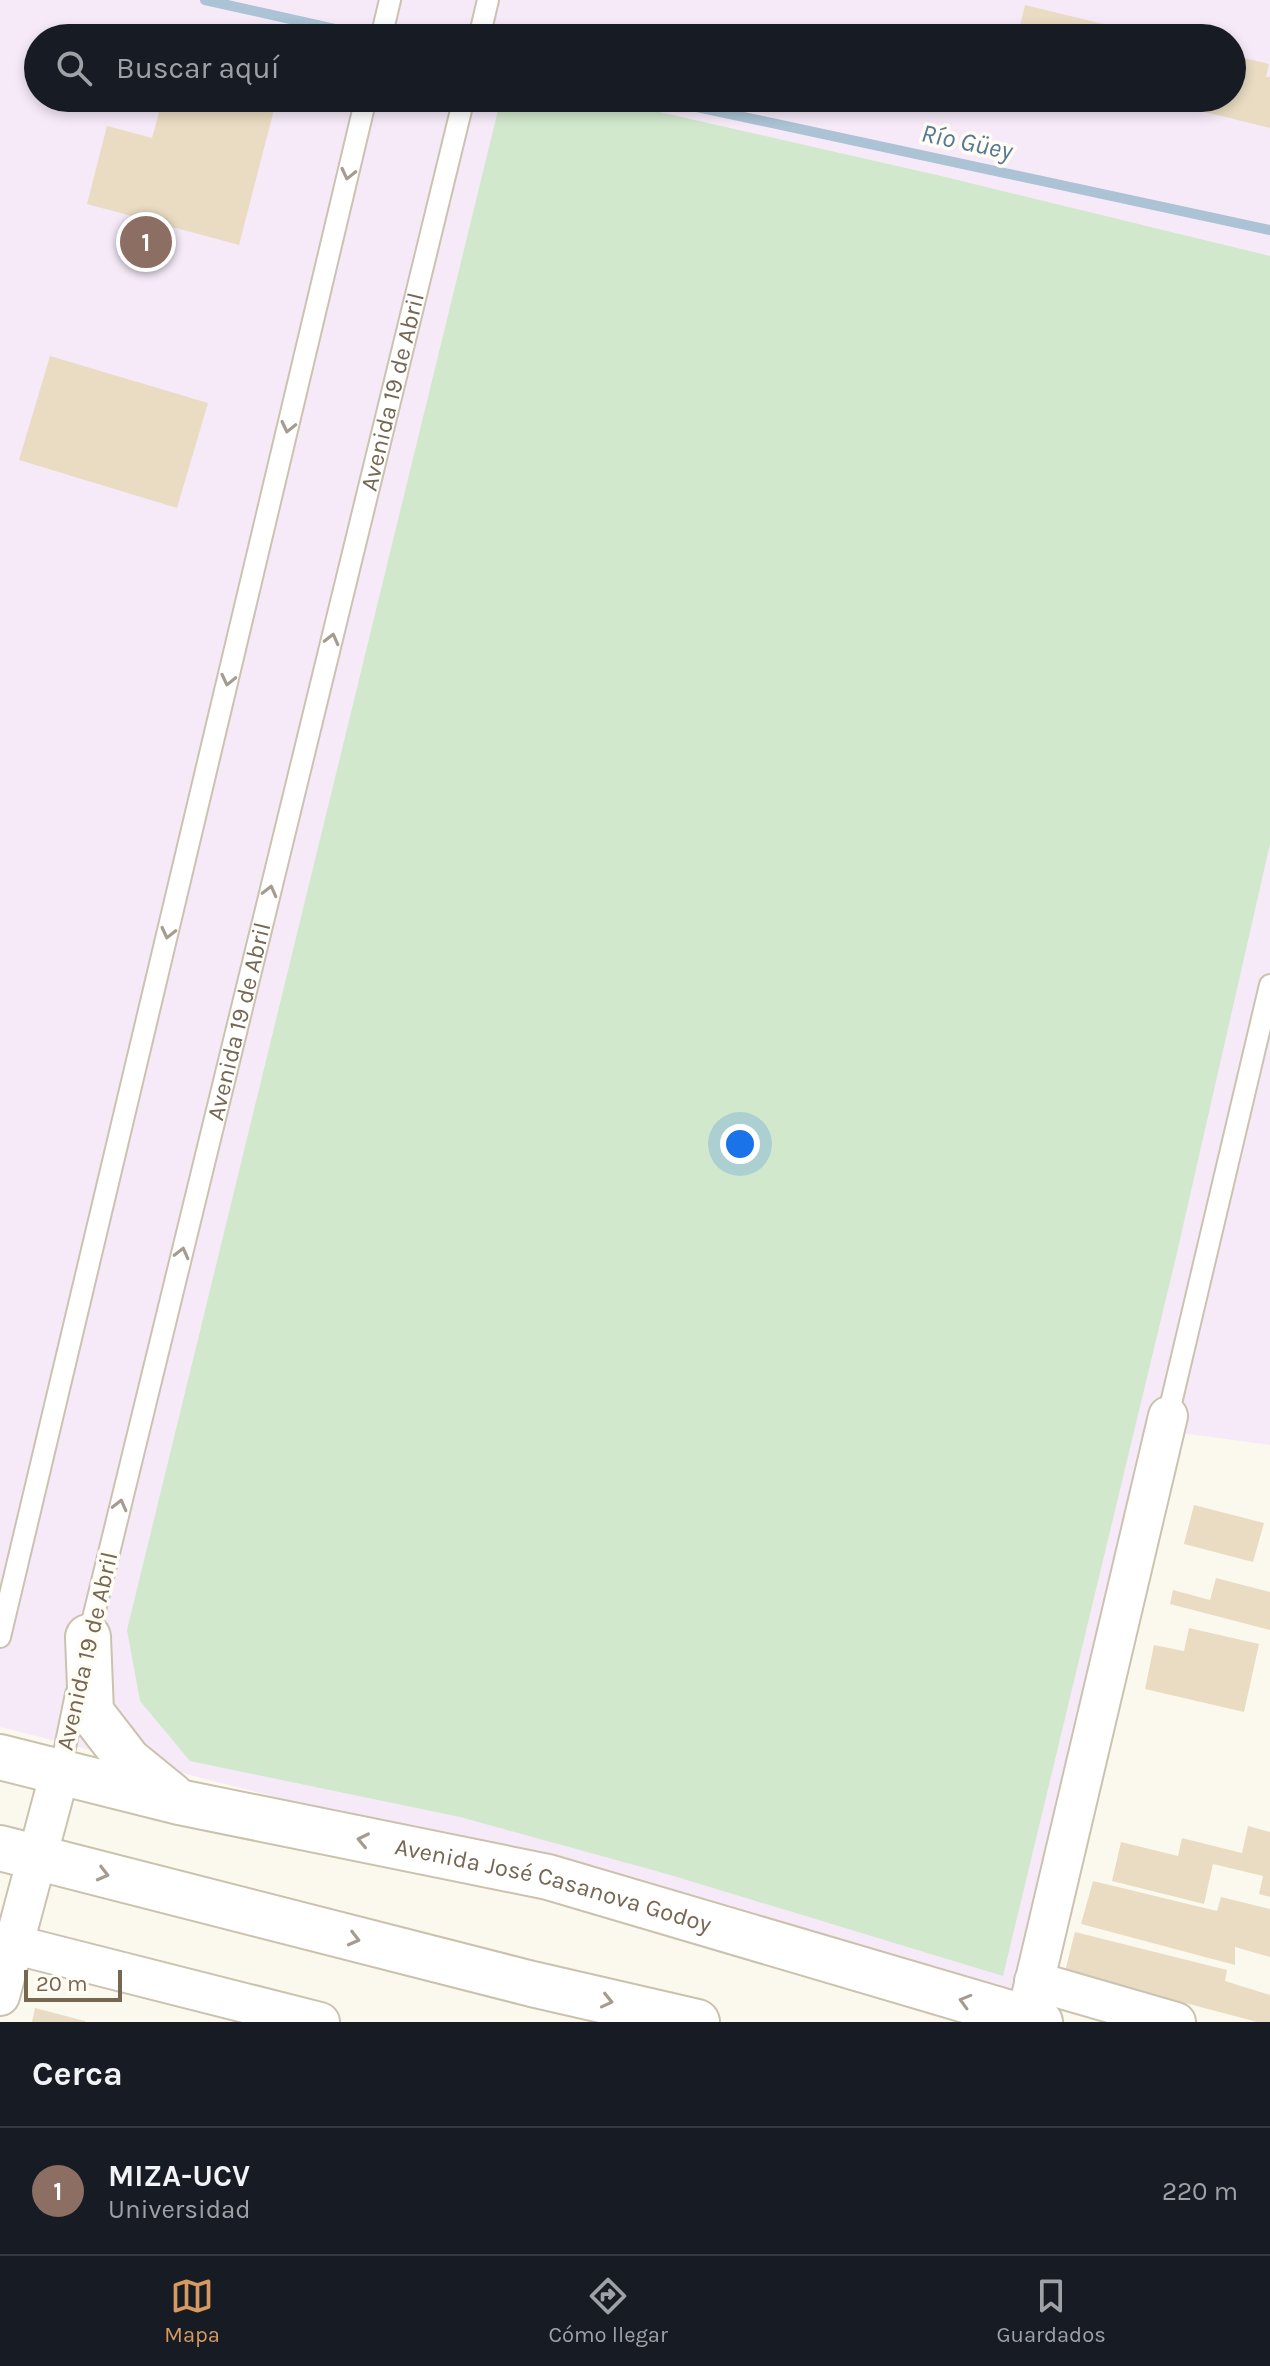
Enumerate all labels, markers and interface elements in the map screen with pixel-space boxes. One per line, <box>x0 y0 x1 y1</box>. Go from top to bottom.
search box <box>24 24 1246 112</box>
icon: search <box>52 46 96 90</box>
text: Buscar aquí <box>116 50 280 86</box>
water label: Río Güey <box>919 117 1016 167</box>
one-way arrow <box>340 167 357 180</box>
pin: 1 <box>120 212 172 272</box>
street label: Avenida 19 de Abril <box>355 290 430 494</box>
one-way arrow <box>280 419 297 433</box>
one-way arrow <box>323 632 340 646</box>
one-way arrow <box>220 672 237 686</box>
one-way arrow <box>261 885 278 899</box>
street label: Avenida 19 de Abril <box>201 919 276 1123</box>
one-way arrow <box>160 925 177 939</box>
your location <box>720 1124 760 1164</box>
one-way arrow <box>173 1246 190 1260</box>
one-way arrow <box>111 1499 128 1513</box>
street label: Avenida 19 de Abril <box>51 1549 123 1753</box>
one-way arrow <box>356 1832 370 1849</box>
street label: Avenida José Casanova Godoy <box>393 1832 715 1938</box>
one-way arrow <box>95 1864 109 1881</box>
one-way arrow <box>347 1929 361 1946</box>
scale bar <box>24 1966 122 2002</box>
text: 20 m <box>36 1971 88 1997</box>
one-way arrow <box>599 1992 613 2009</box>
one-way arrow <box>959 1994 973 2010</box>
text: Cerca <box>32 2054 123 2094</box>
text: MIZA-UCV <box>108 2158 250 2194</box>
text: 1 <box>53 2176 63 2207</box>
text: 220 m <box>1162 2176 1238 2207</box>
text: Universidad <box>108 2194 251 2225</box>
tab: Mapa <box>164 2274 220 2348</box>
tab: Cómo llegar <box>548 2274 668 2348</box>
tab: Guardados <box>996 2274 1106 2348</box>

